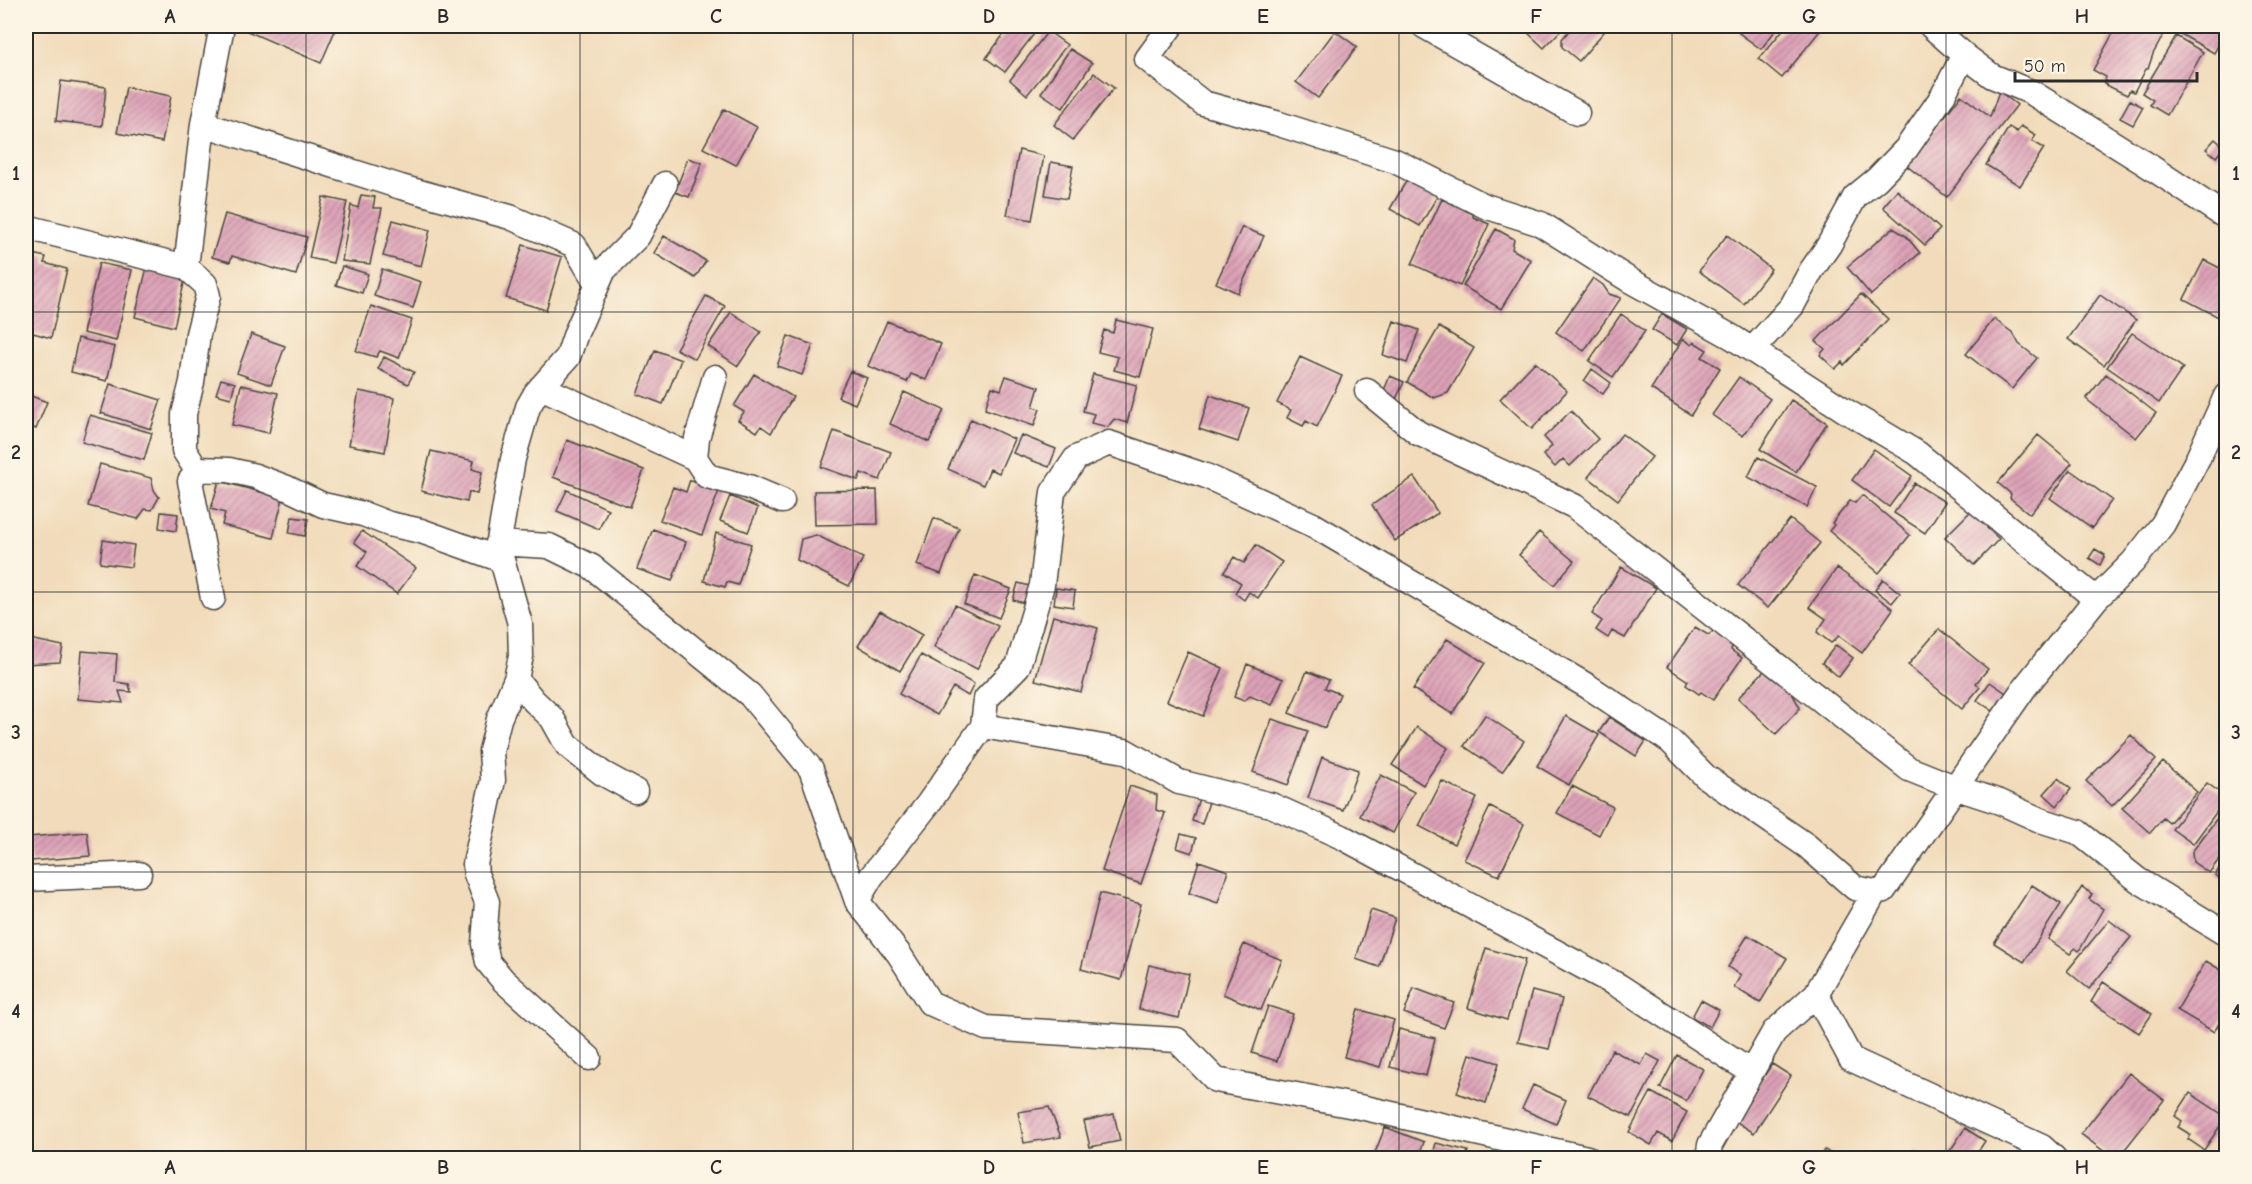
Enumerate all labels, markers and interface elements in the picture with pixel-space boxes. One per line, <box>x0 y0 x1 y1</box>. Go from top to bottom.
text: A <box>164 5 176 28</box>
text: B <box>437 5 449 28</box>
text: C <box>710 5 722 28</box>
text: D <box>983 5 995 28</box>
text: E <box>1257 5 1269 28</box>
text: F <box>1530 5 1542 28</box>
text: G <box>1802 5 1816 28</box>
text: H <box>2075 5 2089 28</box>
scale bar <box>2015 45 2196 83</box>
text: 50 m <box>2024 56 2066 77</box>
text: 1 <box>12 162 20 185</box>
text: 1 <box>2232 162 2240 185</box>
text: 2 <box>11 441 21 464</box>
text: 2 <box>2231 441 2241 464</box>
text: 3 <box>11 721 21 744</box>
text: 3 <box>2231 721 2241 744</box>
text: 4 <box>11 1000 21 1023</box>
text: 4 <box>2231 1000 2241 1023</box>
text: A <box>164 1156 176 1179</box>
text: B <box>437 1156 449 1179</box>
text: C <box>710 1156 722 1179</box>
text: D <box>983 1156 995 1179</box>
text: E <box>1257 1156 1269 1179</box>
text: F <box>1530 1156 1542 1179</box>
text: G <box>1802 1156 1816 1179</box>
text: H <box>2075 1156 2089 1179</box>

